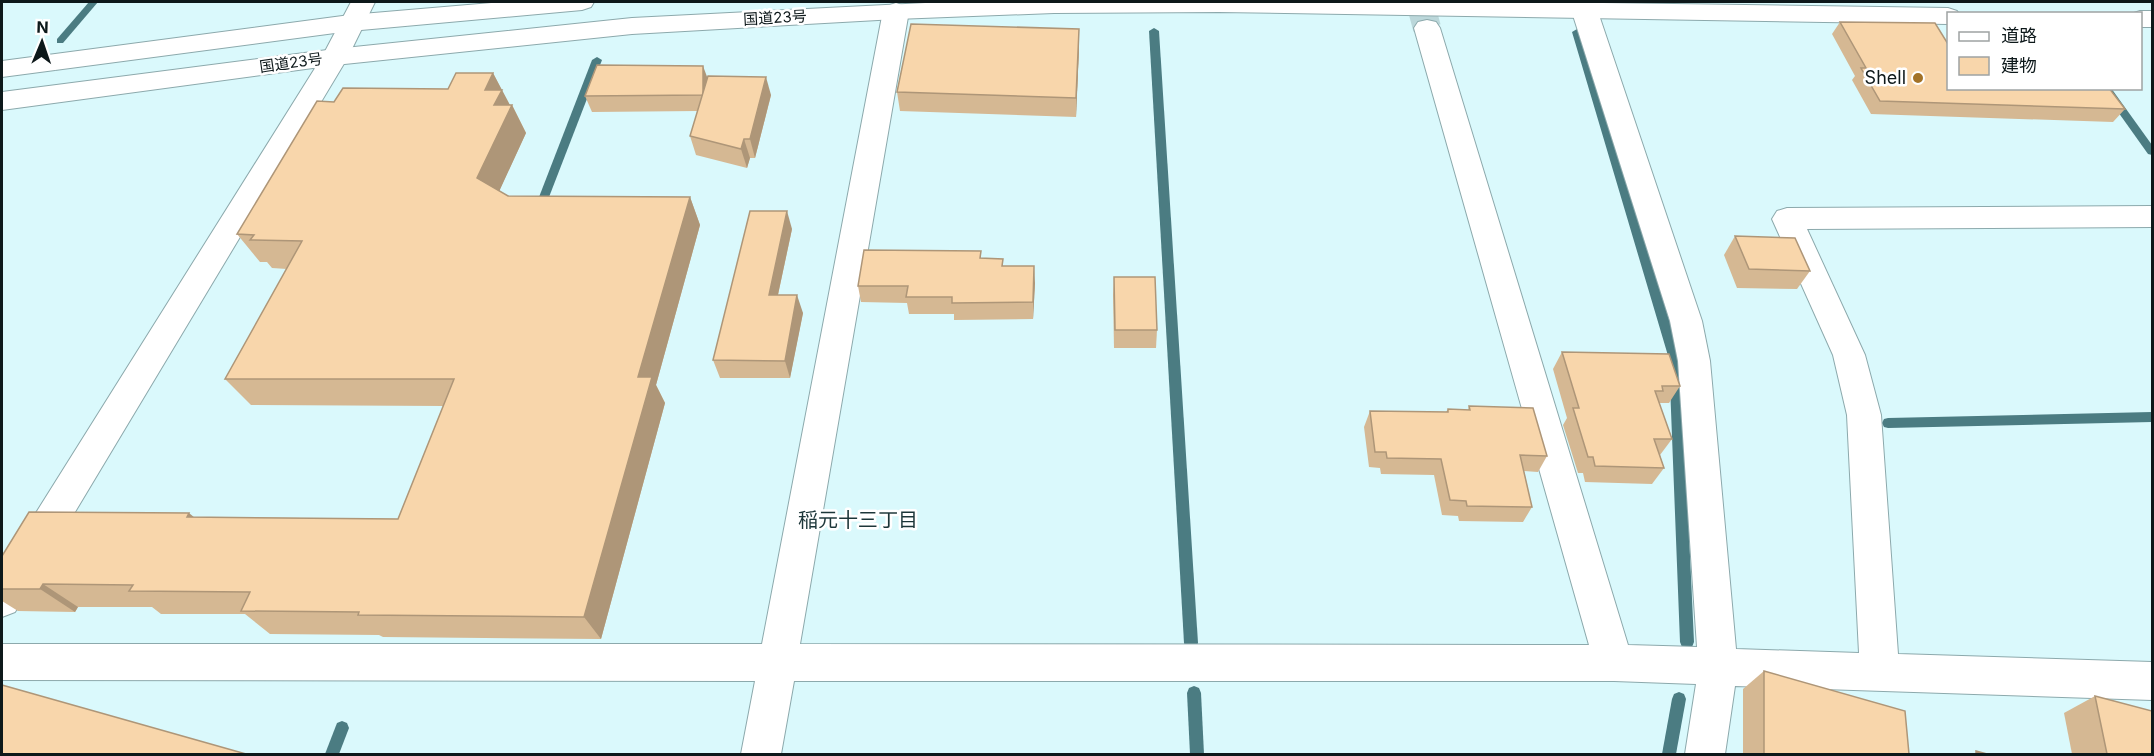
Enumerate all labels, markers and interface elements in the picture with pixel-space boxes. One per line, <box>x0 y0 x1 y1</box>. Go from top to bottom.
street label: 国道23号 <box>743 6 807 29</box>
north arrow <box>12 12 72 72</box>
legend <box>1947 12 2142 90</box>
text: N <box>36 17 49 37</box>
text: 道路 <box>2001 25 2037 46</box>
street label: 国道23号 <box>258 49 324 76</box>
text: 建物 <box>2001 55 2037 76</box>
place label: Shell <box>1865 67 1906 88</box>
marker: Shell <box>1911 71 1925 85</box>
district label: 稲元十三丁目 <box>798 508 918 532</box>

